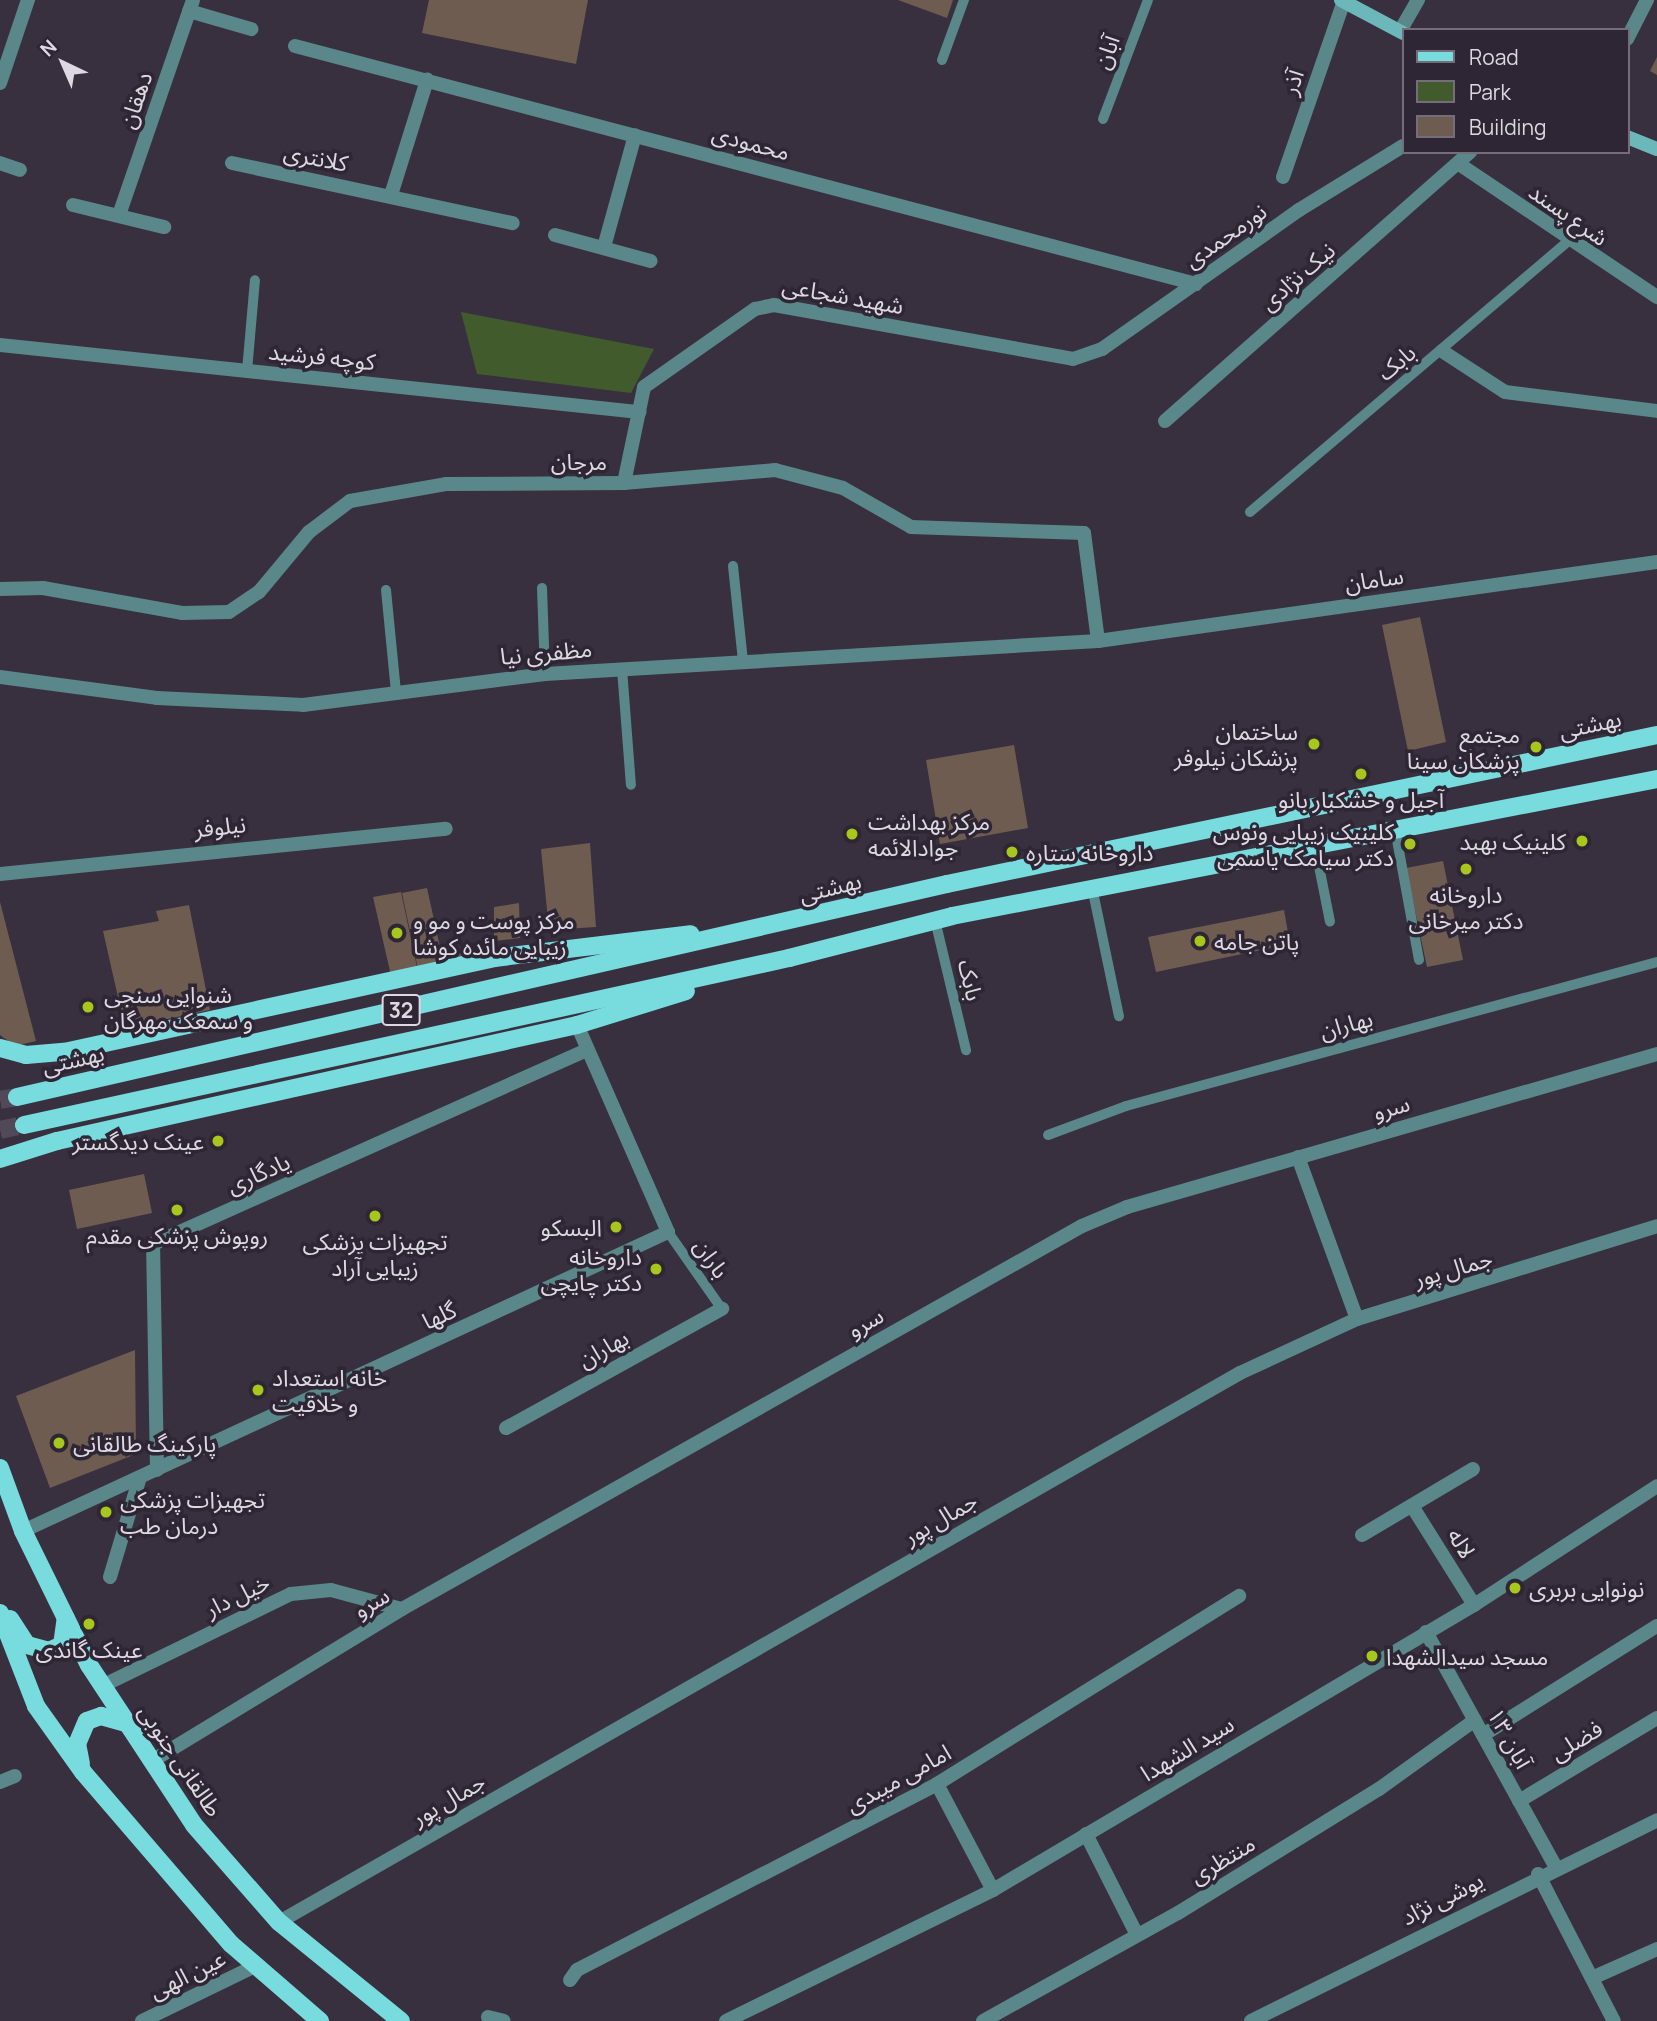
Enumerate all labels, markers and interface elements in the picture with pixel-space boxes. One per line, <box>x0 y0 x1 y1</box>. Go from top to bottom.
north arrow <box>28 28 98 98</box>
legend <box>1402 28 1629 154</box>
street label: آبان <box>1087 31 1125 73</box>
text: N <box>34 34 62 62</box>
text: Road <box>1469 43 1519 71</box>
street label: آذر <box>1275 66 1309 98</box>
street label: دهقان <box>113 68 157 132</box>
text: Park <box>1469 78 1511 106</box>
text: Building <box>1469 113 1546 141</box>
street label: محمودی <box>709 118 793 166</box>
street label: کلانتری <box>282 137 350 177</box>
street label: شرع پسند <box>1524 177 1614 251</box>
street label: نورمحمدی <box>1178 197 1272 273</box>
street label: نیک نژادی <box>1254 236 1340 316</box>
street label: شهید شجاعی <box>780 271 906 319</box>
street label: كوچه فرشيد <box>267 337 377 375</box>
street label: بابک <box>1371 338 1421 386</box>
street label: مرجان <box>551 447 607 475</box>
street label: سامان <box>1343 561 1405 597</box>
street label: مظفری نیا <box>499 634 593 670</box>
street label: بهشتى <box>1556 704 1624 744</box>
place label: ساختمان پزشکان نیلوفر <box>1174 717 1298 771</box>
place label: مجتمع پزشکان سینا <box>1407 720 1520 774</box>
marker: ساختمان پزشکان نیلوفر <box>1304 734 1324 754</box>
marker: مجتمع پزشکان سینا <box>1526 737 1546 757</box>
marker: آجیل و خشکبار بانو <box>1353 766 1369 782</box>
place label: آجیل و خشکبار بانو <box>1278 785 1444 813</box>
place label: مرکز بهداشت جوادالائمه <box>868 807 990 861</box>
street label: نیلوفر <box>193 810 247 842</box>
place label: کلینیک زیبایی ونوس دکتر سیامک یاسمی <box>1213 817 1394 871</box>
marker: مرکز بهداشت جوادالائمه <box>842 824 862 844</box>
place label: کلینیک بهبد <box>1460 827 1566 855</box>
marker: کلینیک بهبد <box>1572 831 1592 851</box>
marker: کلینیک زیبایی ونوس دکتر سیامک یاسمی <box>1400 834 1420 854</box>
place label: داروخانه ستاره <box>1026 838 1154 866</box>
marker: داروخانه ستاره <box>1004 844 1020 860</box>
marker: داروخانه دکتر میرخانی <box>1458 861 1474 877</box>
street label: بهشتى <box>796 866 864 908</box>
place label: داروخانه دکتر میرخانی <box>1409 880 1523 934</box>
place label: مرکز پوست و مو و زیبایی مائده کوشا <box>413 906 575 960</box>
marker: مرکز پوست و مو و زیبایی مائده کوشا <box>387 923 407 943</box>
place label: پاتن جامه <box>1214 927 1299 955</box>
marker: پاتن جامه <box>1192 933 1208 949</box>
street label: بابک <box>953 957 989 1003</box>
place label: شنوایی سنجی و سمعک مهرگان <box>104 980 253 1034</box>
road number: 32 <box>380 992 422 1028</box>
marker: شنوایی سنجی و سمعک مهرگان <box>78 997 98 1017</box>
street label: بهاران <box>1317 1004 1375 1044</box>
street label: بهشتى <box>39 1038 107 1080</box>
street label: سرو <box>1369 1089 1413 1125</box>
place label: عینک دیدگستر <box>72 1127 204 1155</box>
marker: عینک دیدگستر <box>210 1133 226 1149</box>
street label: یادگاری <box>222 1147 294 1199</box>
marker: روپوش پزشکی مقدم <box>169 1202 185 1218</box>
marker: تجهیزات پزشکی زیبایی آراد <box>367 1208 383 1224</box>
place label: البسکو <box>541 1213 602 1241</box>
marker: البسکو <box>608 1219 624 1235</box>
place label: روپوش پزشکی مقدم <box>86 1221 268 1249</box>
place label: تجهیزات پزشکی زیبایی آراد <box>302 1227 448 1281</box>
street label: باران <box>689 1233 735 1283</box>
place label: داروخانه دکتر چایچی <box>541 1242 642 1296</box>
street label: جمال پور <box>1411 1244 1495 1292</box>
marker: داروخانه دکتر چایچی <box>648 1261 664 1277</box>
street label: گلها <box>417 1295 461 1335</box>
street label: سرو <box>842 1301 888 1343</box>
street label: بهاران <box>573 1323 633 1373</box>
place label: خانه استعداد و خلاقیت <box>272 1363 387 1417</box>
marker: خانه استعداد و خلاقیت <box>250 1382 266 1398</box>
place label: پارکینگ طالقانی <box>73 1429 216 1457</box>
marker: پارکینگ طالقانی <box>51 1435 67 1451</box>
place label: تجهیزات پزشکی درمان طب <box>120 1485 265 1539</box>
street label: جمال پور <box>898 1486 982 1550</box>
marker: تجهیزات پزشکی درمان طب <box>98 1504 114 1520</box>
street label: لاله <box>1442 1523 1482 1563</box>
street label: خیل دار <box>200 1568 274 1622</box>
place label: نونوایی بربری <box>1529 1574 1644 1602</box>
marker: نونوایی بربری <box>1507 1580 1523 1596</box>
street label: سرو <box>348 1581 394 1623</box>
marker: عینک گاندی <box>81 1616 97 1632</box>
place label: عینک گاندی <box>35 1635 143 1663</box>
place label: مسجد سیدالشهدا <box>1386 1642 1548 1670</box>
marker: مسجد سیدالشهدا <box>1364 1648 1380 1664</box>
street label: طالقانی جنوبی <box>133 1699 229 1821</box>
street label: ۱۳ آبان <box>1482 1703 1538 1773</box>
street label: سید الشهدا <box>1135 1709 1239 1787</box>
street label: فضلی <box>1545 1714 1607 1766</box>
street label: امامی میبدی <box>841 1738 955 1818</box>
street label: جمال پور <box>406 1767 490 1831</box>
street label: منتظری <box>1184 1829 1260 1889</box>
street label: یوشی نژاد <box>1396 1866 1488 1930</box>
street label: عین الهی <box>144 1944 230 2004</box>

